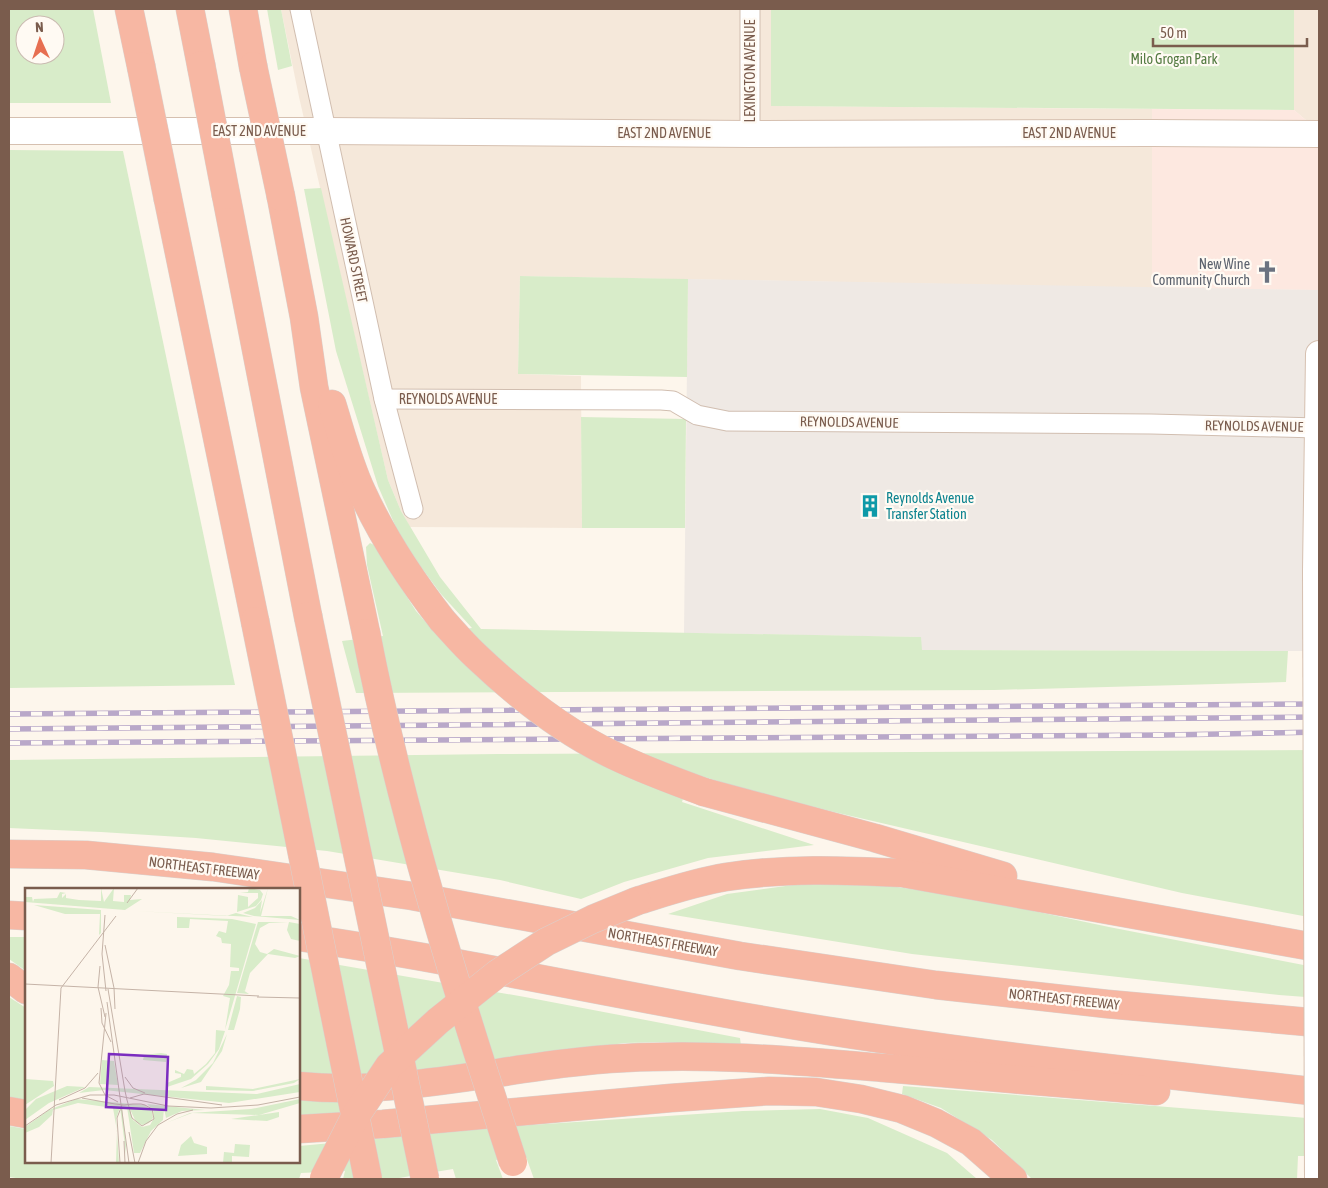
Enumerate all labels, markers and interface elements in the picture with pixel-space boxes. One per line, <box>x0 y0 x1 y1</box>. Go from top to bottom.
north arrow <box>15 15 65 65</box>
scale bar <box>1153 15 1307 47</box>
text: N <box>35 19 44 35</box>
street label: LEXINGTON AVENUE <box>742 19 758 123</box>
text: 50 m <box>1160 24 1187 41</box>
park label: Milo Grogan Park <box>1130 51 1218 67</box>
street label: EAST 2ND AVENUE <box>212 123 306 139</box>
street label: EAST 2ND AVENUE <box>617 125 711 141</box>
street label: EAST 2ND AVENUE <box>1022 125 1116 141</box>
street label: HOWARD STREET <box>337 216 371 304</box>
place label: New Wine Community Church <box>1153 256 1250 288</box>
church icon: New Wine Community Church <box>1254 259 1280 285</box>
street label: REYNOLDS AVENUE <box>399 391 497 407</box>
street label: REYNOLDS AVENUE <box>800 413 898 431</box>
street label: REYNOLDS AVENUE <box>1205 417 1303 435</box>
place label: Reynolds Avenue Transfer Station <box>886 490 974 522</box>
building icon: Reynolds Avenue Transfer Station <box>857 493 883 519</box>
street label: NORTHEAST FREEWAY <box>148 853 261 883</box>
inset map <box>25 888 300 1163</box>
street label: NORTHEAST FREEWAY <box>607 924 720 960</box>
street label: NORTHEAST FREEWAY <box>1008 985 1121 1013</box>

